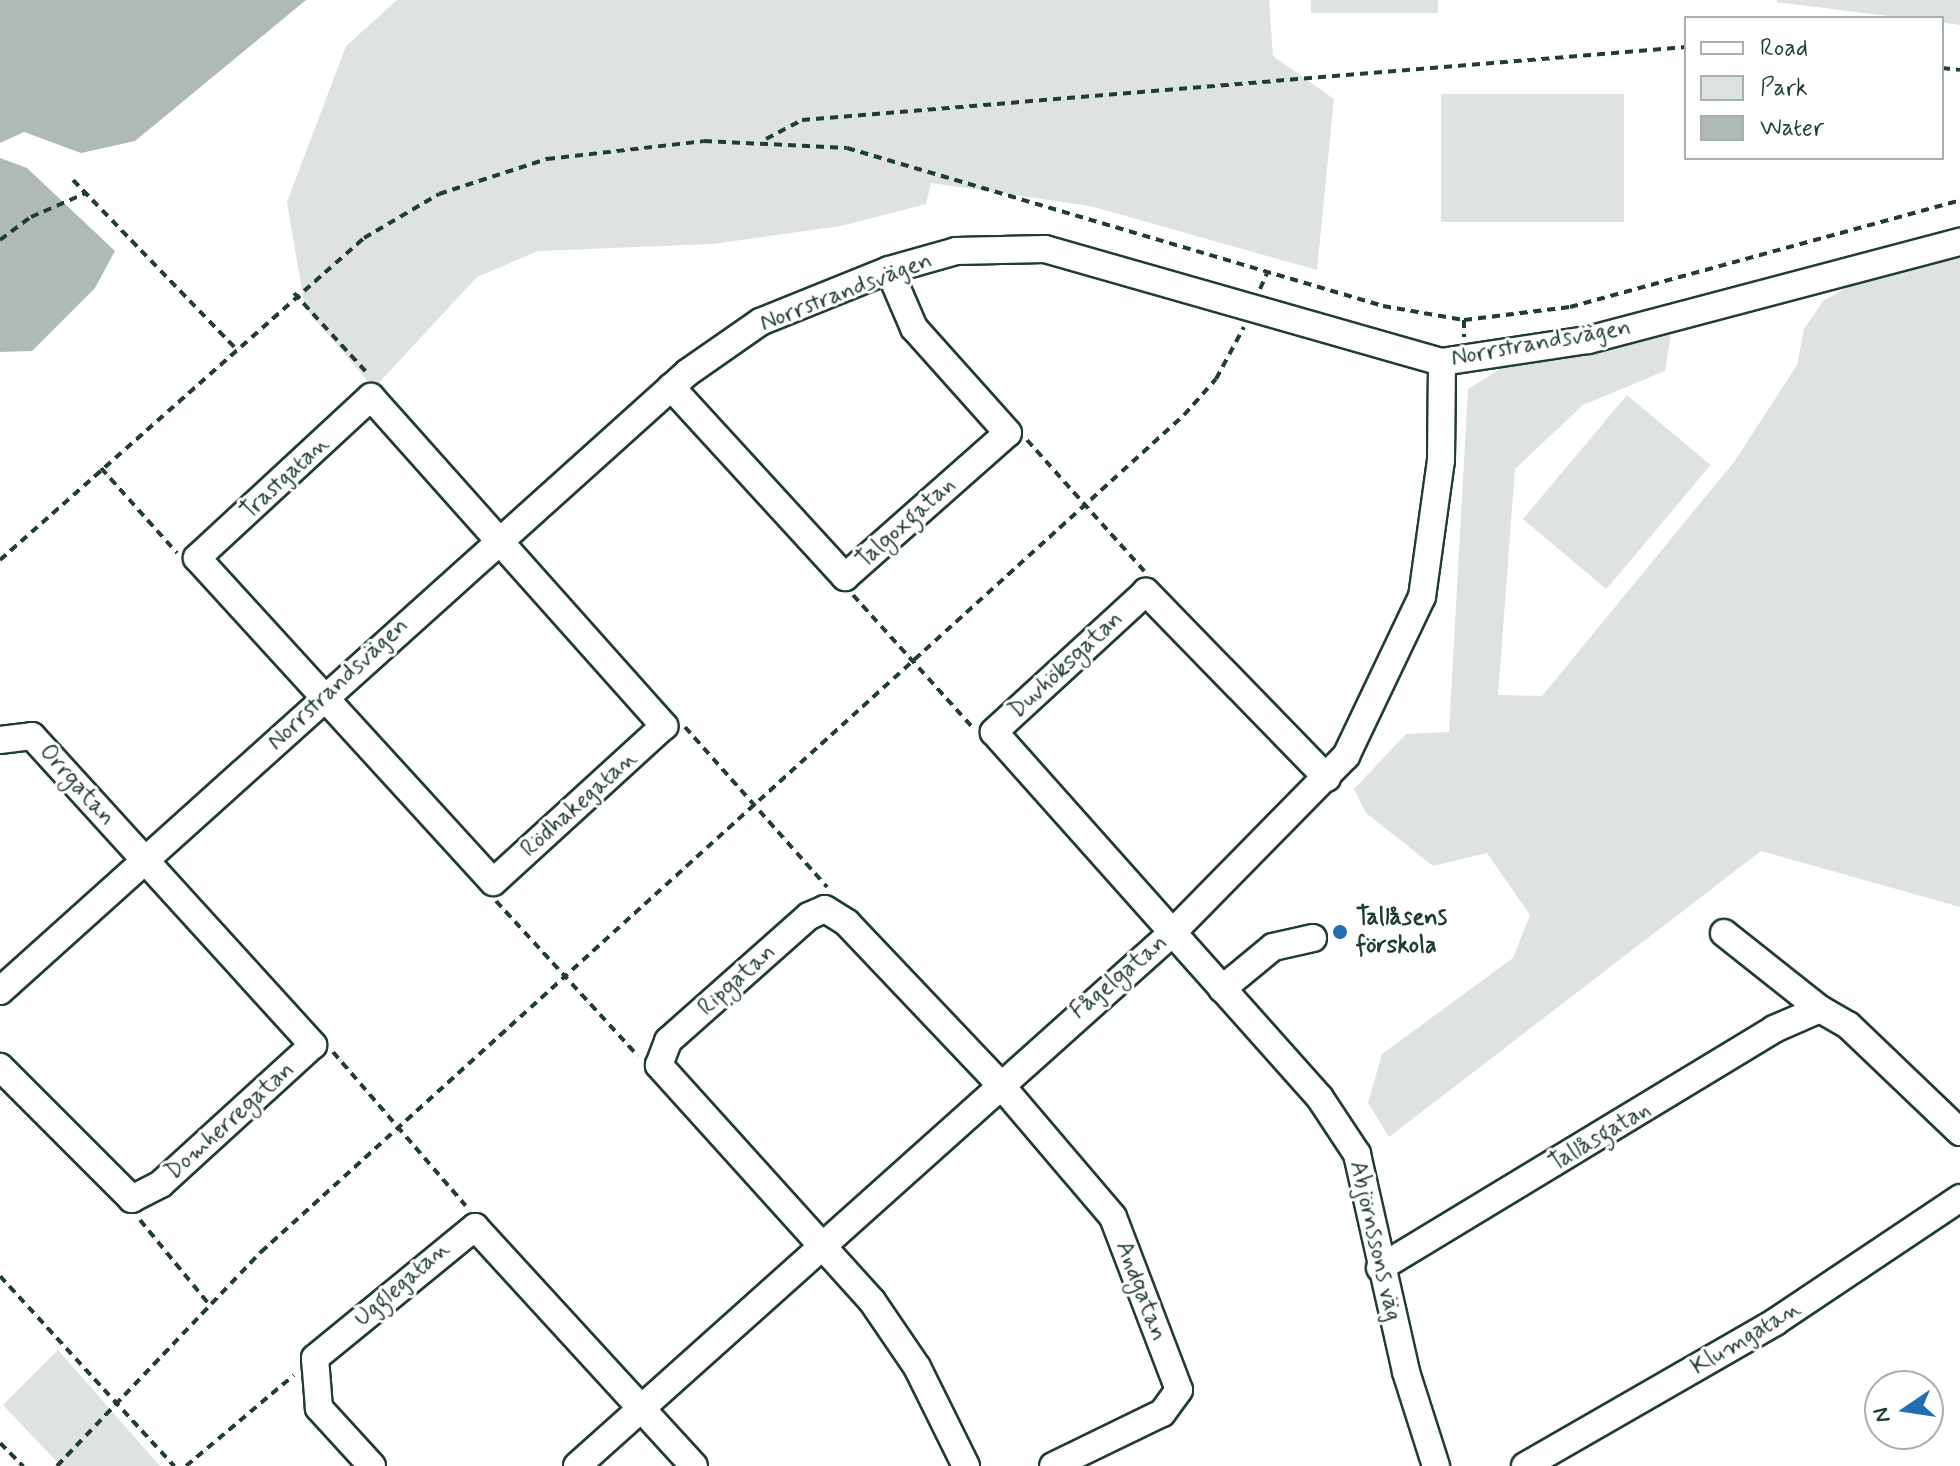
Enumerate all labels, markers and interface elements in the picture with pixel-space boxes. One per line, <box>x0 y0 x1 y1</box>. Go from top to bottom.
legend <box>1684 16 1944 160</box>
text: Road <box>1760 33 1808 64</box>
text: Park <box>1760 73 1808 104</box>
text: Water <box>1760 113 1824 144</box>
street label: Norrstrandsvägen <box>756 246 936 338</box>
street label: Norrstrandsvägen <box>1449 313 1633 373</box>
street label: Trastgatan <box>235 430 335 526</box>
street label: Talgoxgatan <box>850 471 962 575</box>
street label: Duvhöksgatan <box>1003 605 1129 725</box>
street label: Norrstrandsvägen <box>262 611 414 757</box>
street label: Orrgatan <box>33 738 121 832</box>
street label: Rödhakegatan <box>515 744 643 864</box>
place label: Tallåsens förskola <box>1356 904 1447 960</box>
marker: Tallåsens förskola <box>1331 923 1349 941</box>
street label: Fågelgatan <box>1065 928 1173 1026</box>
street label: Ripgatan <box>692 938 782 1022</box>
street label: Domherregatan <box>160 1056 300 1186</box>
street label: Tallåsgatan <box>1544 1095 1656 1179</box>
street label: Abjörnssons väg <box>1343 1158 1407 1324</box>
street label: Ugglegatan <box>348 1235 456 1333</box>
street label: Andgatan <box>1109 1237 1173 1345</box>
street label: Klumgatan <box>1686 1294 1806 1382</box>
north arrow <box>1864 1370 1944 1450</box>
text: N <box>1867 1405 1898 1425</box>

